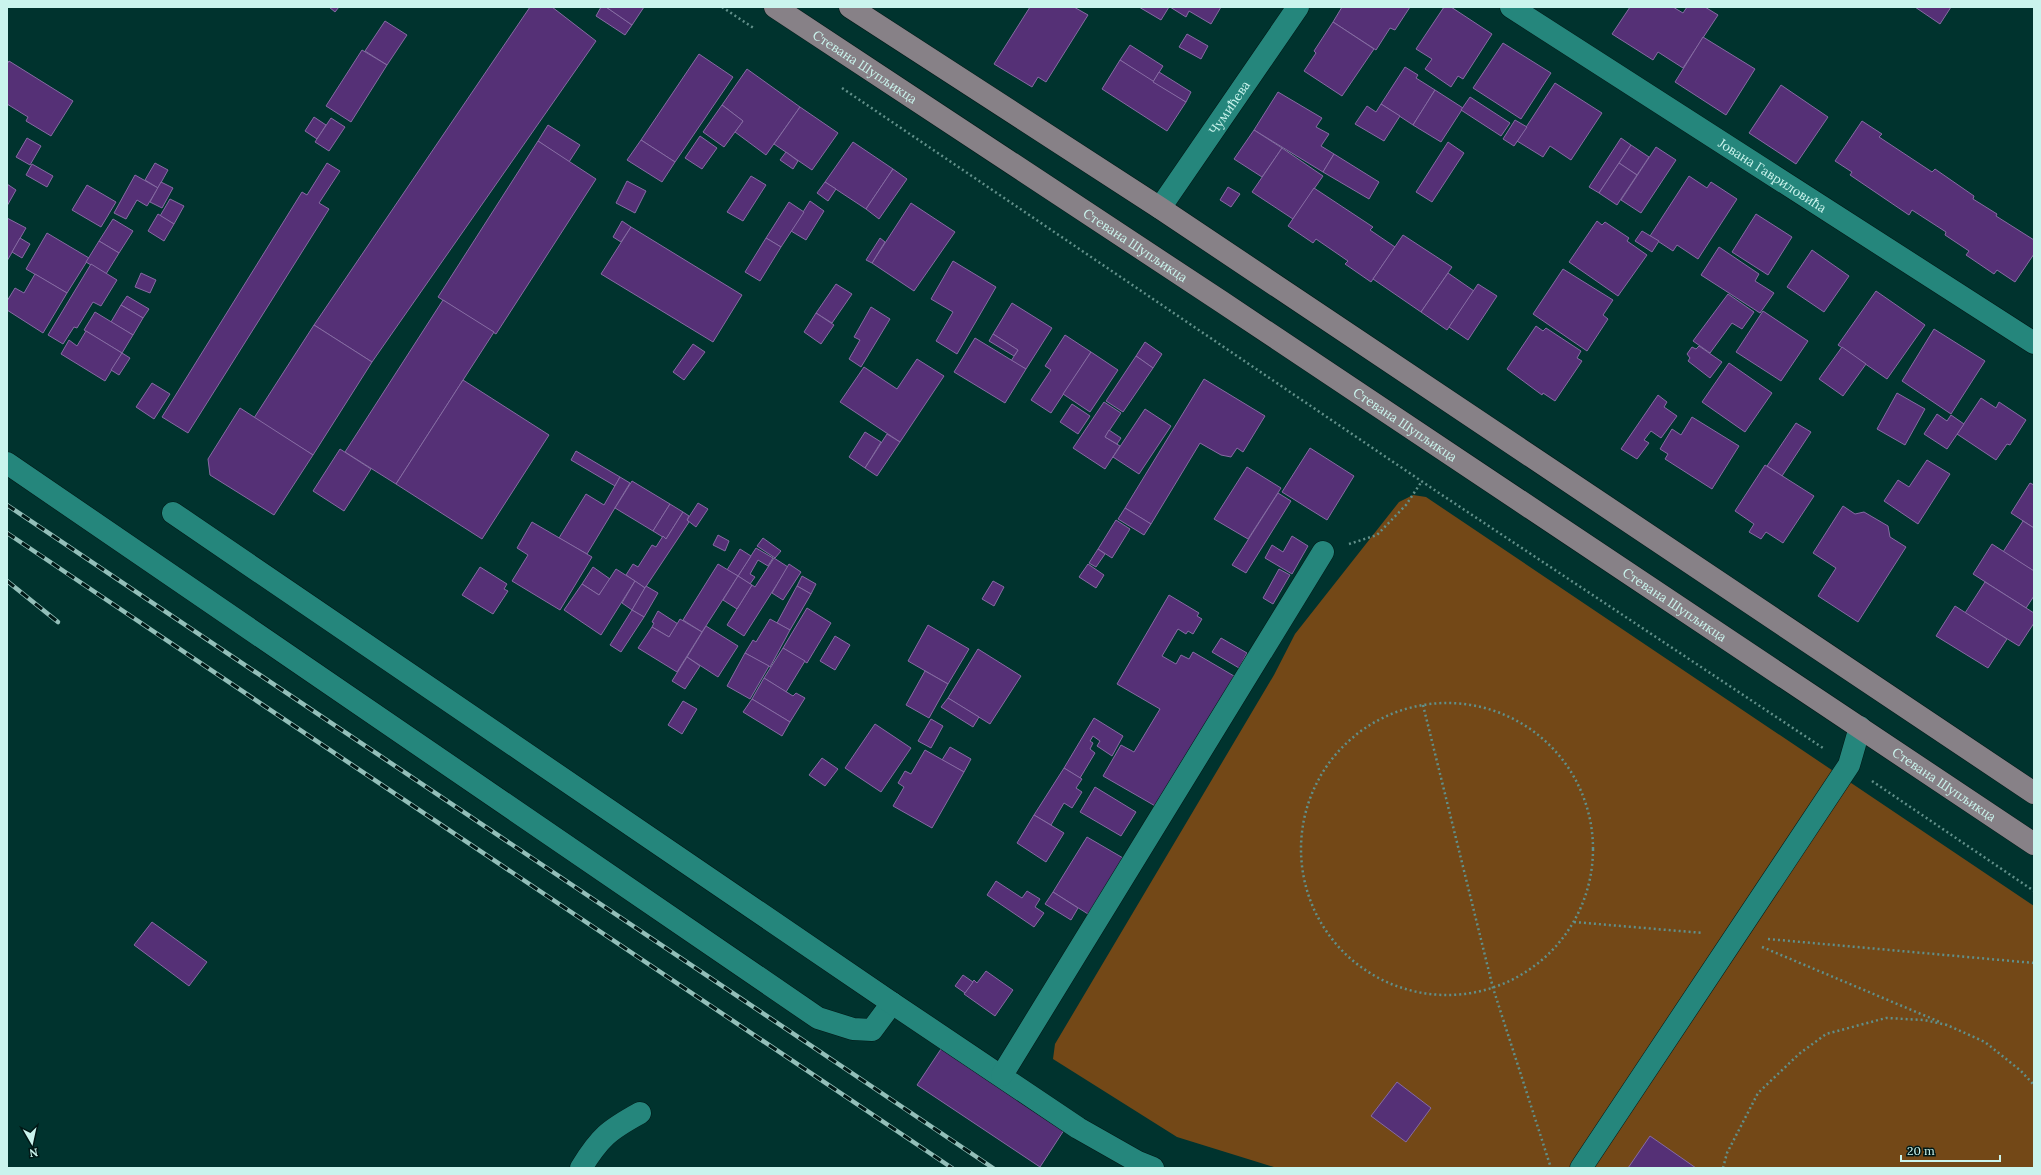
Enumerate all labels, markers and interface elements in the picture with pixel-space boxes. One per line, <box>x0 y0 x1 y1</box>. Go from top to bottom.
street label: Стевана Шупљикца <box>809 26 921 108</box>
street label: Чумићева <box>1205 77 1254 138</box>
street label: Јована Гавриловића <box>1714 134 1830 217</box>
street label: Стевана Шупљикца <box>1080 205 1191 286</box>
street label: Стевана Шупљикца <box>1350 384 1461 466</box>
street label: Стевана Шупљикца <box>1619 564 1730 646</box>
street label: Стевана Шупљикца <box>1889 744 2000 826</box>
north arrow <box>12 1123 52 1163</box>
scale bar <box>1901 1137 2000 1163</box>
text: 20 m <box>1907 1143 1935 1158</box>
text: N <box>28 1145 39 1161</box>

